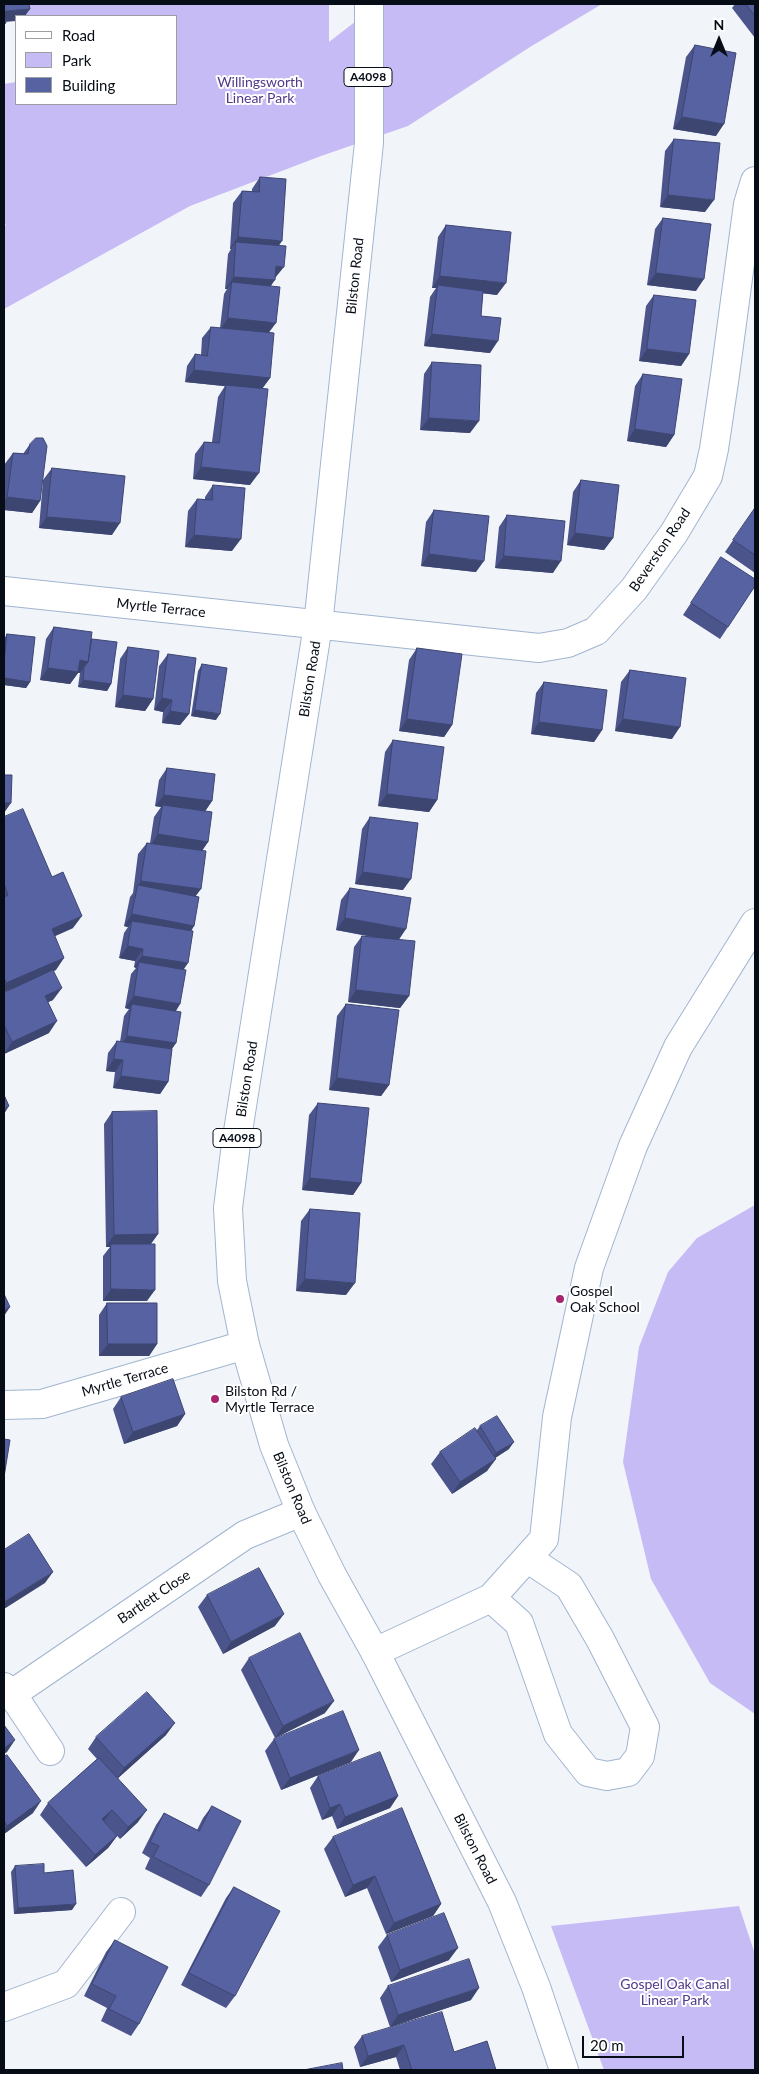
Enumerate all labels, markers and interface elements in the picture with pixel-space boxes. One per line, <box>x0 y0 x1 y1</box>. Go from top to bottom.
legend <box>15 15 178 105</box>
north arrow <box>694 15 744 65</box>
text: N <box>714 16 724 33</box>
text: Road <box>62 26 95 44</box>
text: Park <box>62 51 91 69</box>
road number: A4098 <box>344 68 392 86</box>
park label: Willingsworth Linear Park <box>217 74 303 106</box>
text: Building <box>62 76 115 94</box>
street label: Bilston Road <box>343 237 367 315</box>
street label: Beverston Road <box>626 505 694 595</box>
street label: Myrtle Terrace <box>116 595 206 621</box>
street label: Bilston Road <box>296 640 324 718</box>
street label: Bilston Road <box>233 1040 261 1118</box>
road number: A4098 <box>213 1128 261 1148</box>
place label: Gospel Oak School <box>570 1283 640 1315</box>
marker: Gospel Oak School <box>554 1293 566 1305</box>
street label: Myrtle Terrace <box>80 1360 170 1400</box>
place label: Bilston Rd / Myrtle Terrace <box>225 1383 314 1415</box>
marker: Bilston Rd / Myrtle Terrace <box>209 1393 221 1405</box>
street label: Bilston Road <box>269 1449 315 1527</box>
street label: Bartlett Close <box>115 1567 193 1627</box>
street label: Bilston Road <box>450 1811 500 1887</box>
park label: Gospel Oak Canal Linear Park <box>620 1976 730 2008</box>
scale bar <box>584 2026 686 2058</box>
text: 20 m <box>590 2036 624 2054</box>

